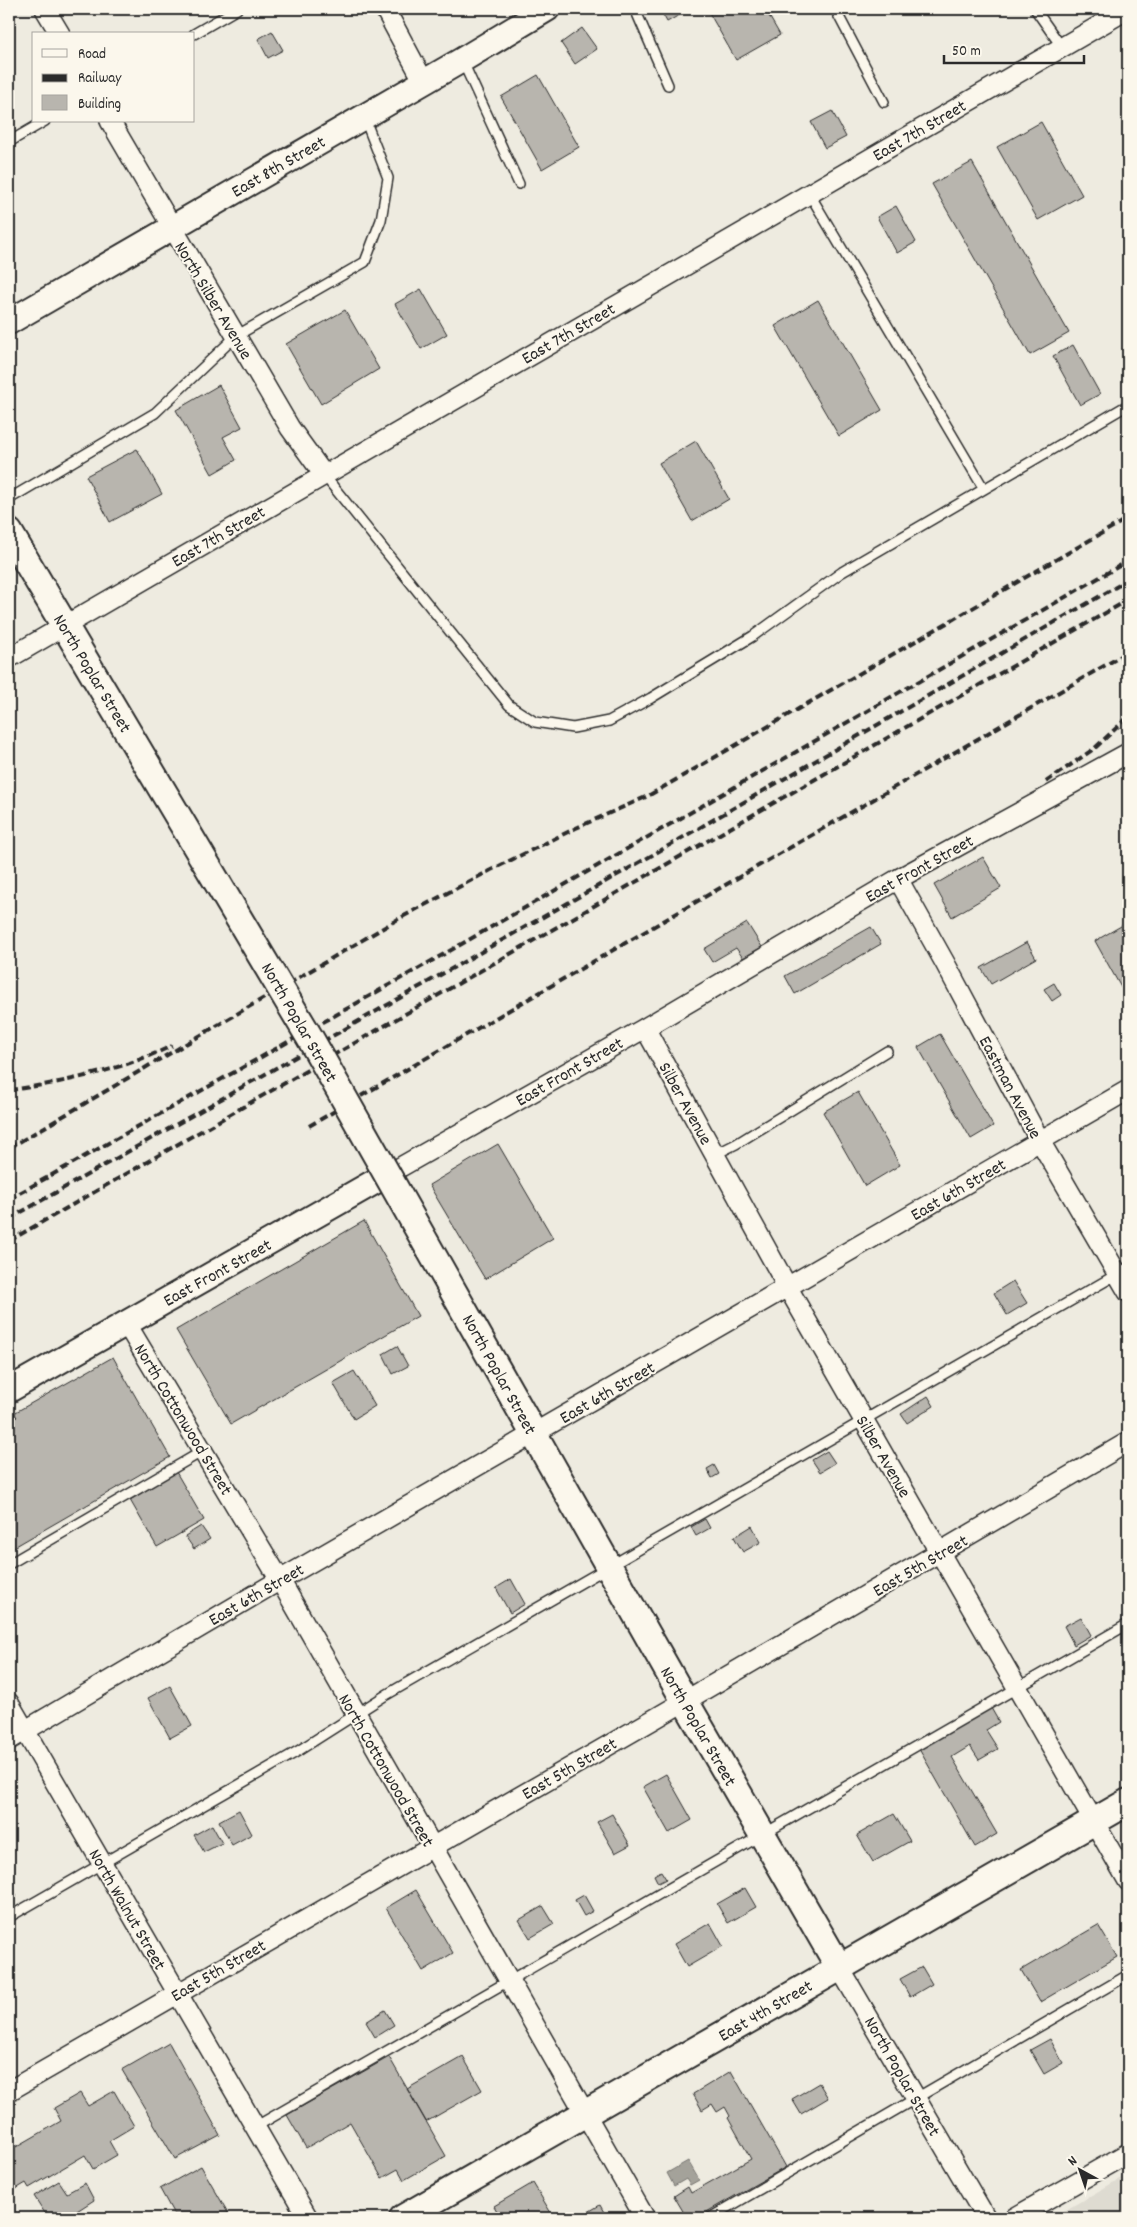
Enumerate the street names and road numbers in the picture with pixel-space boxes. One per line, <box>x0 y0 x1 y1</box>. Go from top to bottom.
street label: East 7th Street <box>869 95 972 169</box>
street label: East 8th Street <box>228 131 331 205</box>
street label: North Silber Avenue <box>167 237 257 365</box>
street label: East 7th Street <box>518 298 621 372</box>
street label: East 7th Street <box>168 501 271 575</box>
street label: North Poplar Street <box>46 610 136 739</box>
street label: East Front Street <box>861 830 979 910</box>
street label: North Poplar Street <box>253 959 342 1088</box>
street label: East Front Street <box>512 1032 629 1114</box>
street label: Eastman Avenue <box>971 1032 1046 1144</box>
street label: Silber Avenue <box>651 1058 717 1150</box>
street label: East 6th Street <box>907 1154 1012 1229</box>
street label: East Front Street <box>159 1234 277 1314</box>
street label: North Poplar Street <box>454 1310 541 1440</box>
street label: North Cottonwood Street <box>127 1340 237 1501</box>
street label: East 6th Street <box>556 1357 661 1432</box>
street label: Silber Avenue <box>848 1411 916 1503</box>
street label: East 5th Street <box>869 1530 974 1605</box>
street label: East 6th Street <box>205 1559 310 1634</box>
street label: North Poplar Street <box>652 1663 741 1792</box>
street label: North Cottonwood Street <box>331 1690 439 1853</box>
street label: East 5th Street <box>518 1733 623 1808</box>
street label: North Walnut Street <box>81 1845 171 1976</box>
street label: East 5th Street <box>167 1935 272 2010</box>
street label: East 4th Street <box>714 1975 818 2049</box>
street label: North Poplar Street <box>856 2013 945 2142</box>

